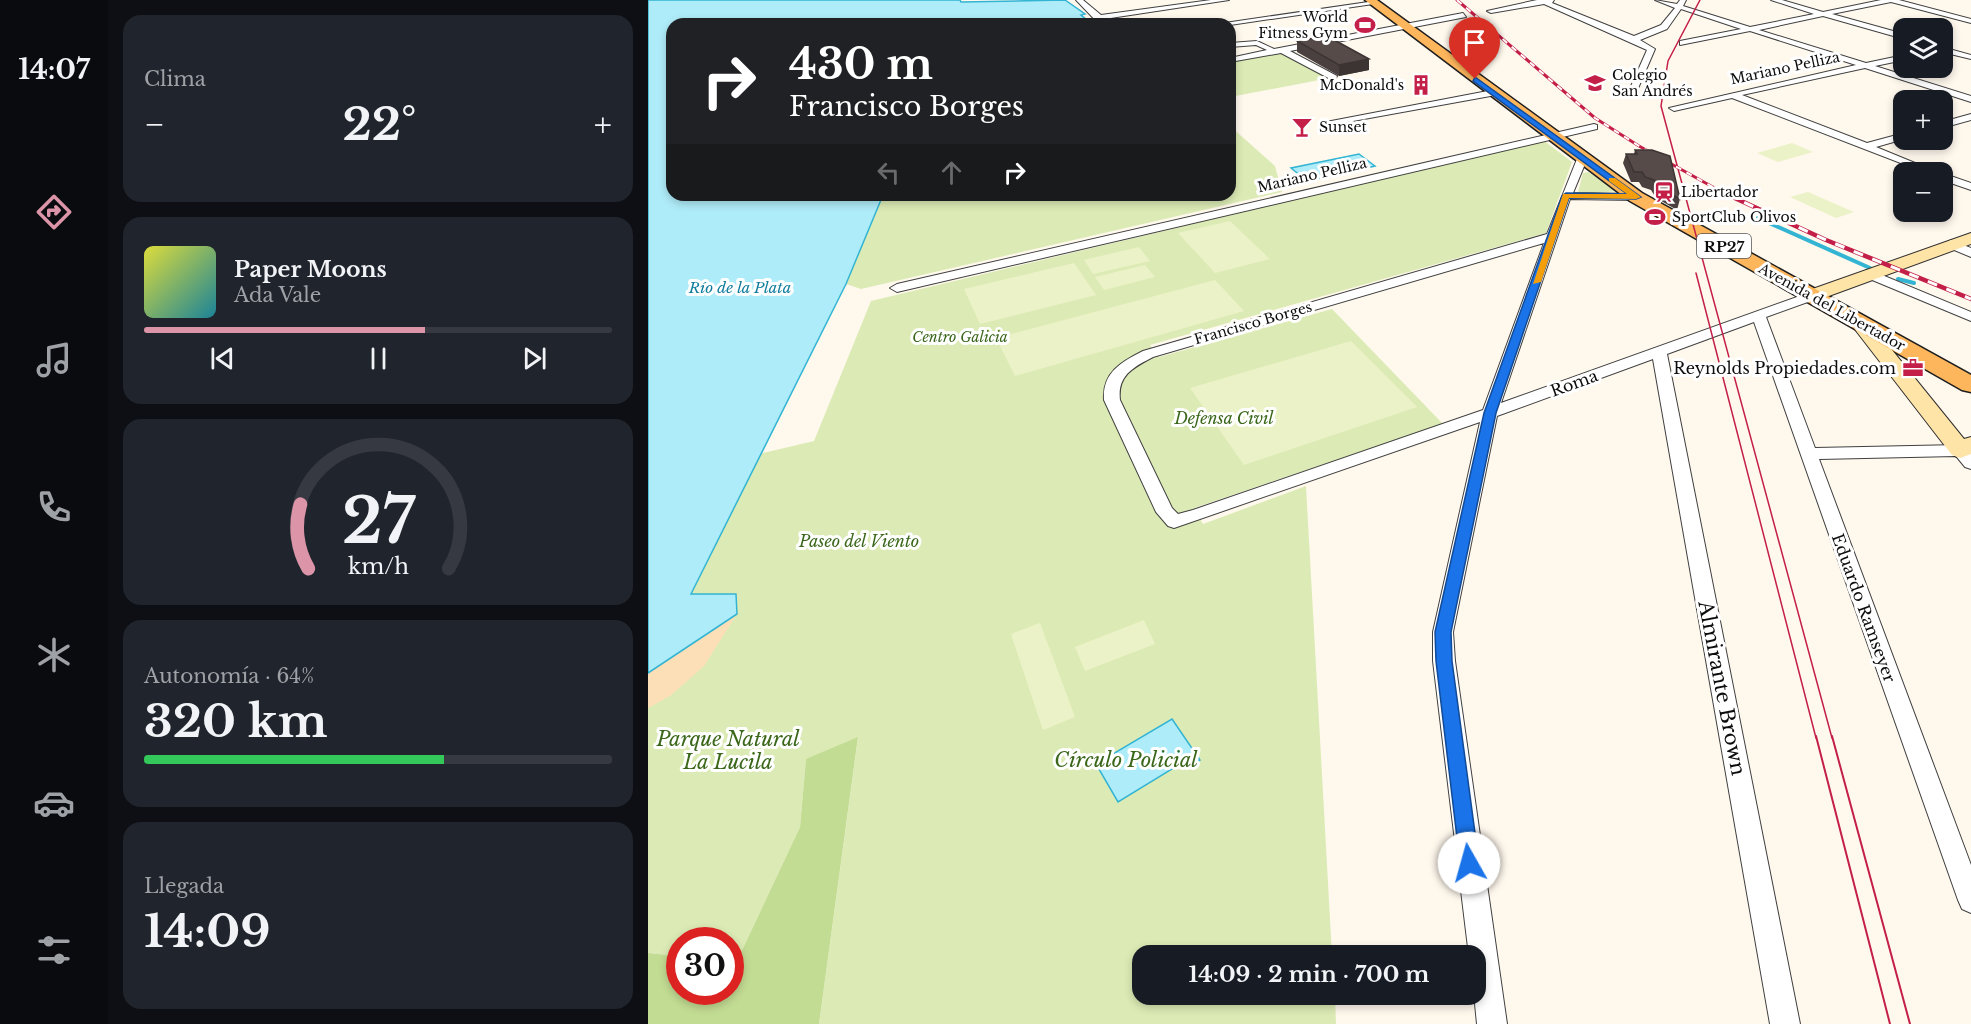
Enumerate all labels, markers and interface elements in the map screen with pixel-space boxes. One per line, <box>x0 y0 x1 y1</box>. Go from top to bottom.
place label: World Fitness Gym <box>1258 8 1349 42</box>
sports icon: World Fitness Gym <box>1353 13 1377 37</box>
pin <box>1449 17 1500 79</box>
map controls <box>1893 18 1953 222</box>
button: layers <box>1893 18 1953 78</box>
icon: arrive <box>1458 26 1491 59</box>
text: 430 m <box>789 38 933 90</box>
icon: right <box>690 42 768 120</box>
street label: Mariano Pelliza <box>1728 48 1842 88</box>
text: 14:07 <box>18 53 90 86</box>
place label: Colegio San Andrés <box>1612 66 1693 100</box>
text: Clima <box>144 67 206 91</box>
school or university icon: Colegio San Andrés <box>1583 71 1607 95</box>
building icon: McDonald's <box>1409 73 1433 97</box>
place label: McDonald's <box>1319 76 1404 94</box>
text: Francisco Borges <box>789 90 1024 123</box>
button: + <box>1893 90 1953 150</box>
text: 22° <box>343 96 416 152</box>
text: − <box>144 104 165 145</box>
text: + <box>594 104 612 145</box>
bar icon: Sunset <box>1290 115 1314 139</box>
place label: Sunset <box>1319 118 1367 136</box>
street label: Mariano Pelliza <box>1256 154 1369 196</box>
icon: left <box>872 156 905 189</box>
icon: ahead <box>935 156 968 189</box>
icon: right <box>998 156 1031 189</box>
button: − <box>1893 162 1953 222</box>
station icon: Libertador <box>1652 180 1676 204</box>
place label: Libertador <box>1681 183 1758 201</box>
icon: directions <box>33 191 75 233</box>
sports icon: SportClub Olivos <box>1643 205 1667 229</box>
place label: SportClub Olivos <box>1672 208 1796 226</box>
road number: RP27 <box>1697 234 1751 258</box>
text: Paper Moons <box>234 256 387 283</box>
street label: Avenida del Libertador <box>1755 259 1909 355</box>
water label: Río de la Plata <box>688 278 791 297</box>
text: Ada Vale <box>234 283 321 307</box>
street label: Francisco Borges <box>1192 298 1314 348</box>
park label: Centro Galicia <box>912 328 1008 346</box>
icon: music <box>33 339 75 381</box>
icon: previous <box>206 342 239 375</box>
icon: pause <box>362 342 395 375</box>
icon: next <box>518 342 551 375</box>
office icon: Reynolds Propiedades.com <box>1901 356 1925 380</box>
place label: Reynolds Propiedades.com <box>1673 358 1896 378</box>
street label: Roma <box>1548 365 1601 401</box>
park label: Defensa Civil <box>1173 408 1275 428</box>
text: 27 <box>342 482 415 560</box>
icon: phone <box>33 486 75 528</box>
park label: Paseo del Viento <box>798 531 919 551</box>
street label: Eduardo Ramseyer <box>1828 531 1900 685</box>
text: km/h <box>348 553 409 580</box>
street label: Almirante Brown <box>1693 598 1751 778</box>
icon: climate <box>33 634 75 676</box>
text: Autonomía · 64% <box>144 664 314 688</box>
text: 320 km <box>144 693 328 749</box>
park label: Parque Natural La Lucila <box>655 727 800 774</box>
park label: Círculo Policial <box>1054 748 1198 772</box>
icon: car <box>33 782 75 824</box>
position arrow <box>1437 831 1501 895</box>
text: Llegada <box>144 874 224 898</box>
text: 14:09 <box>144 903 271 959</box>
speed limit sign: 30 <box>666 927 744 1005</box>
icon: filters <box>33 929 75 971</box>
text: 14:09 · 2 min · 700 m <box>1189 961 1429 988</box>

